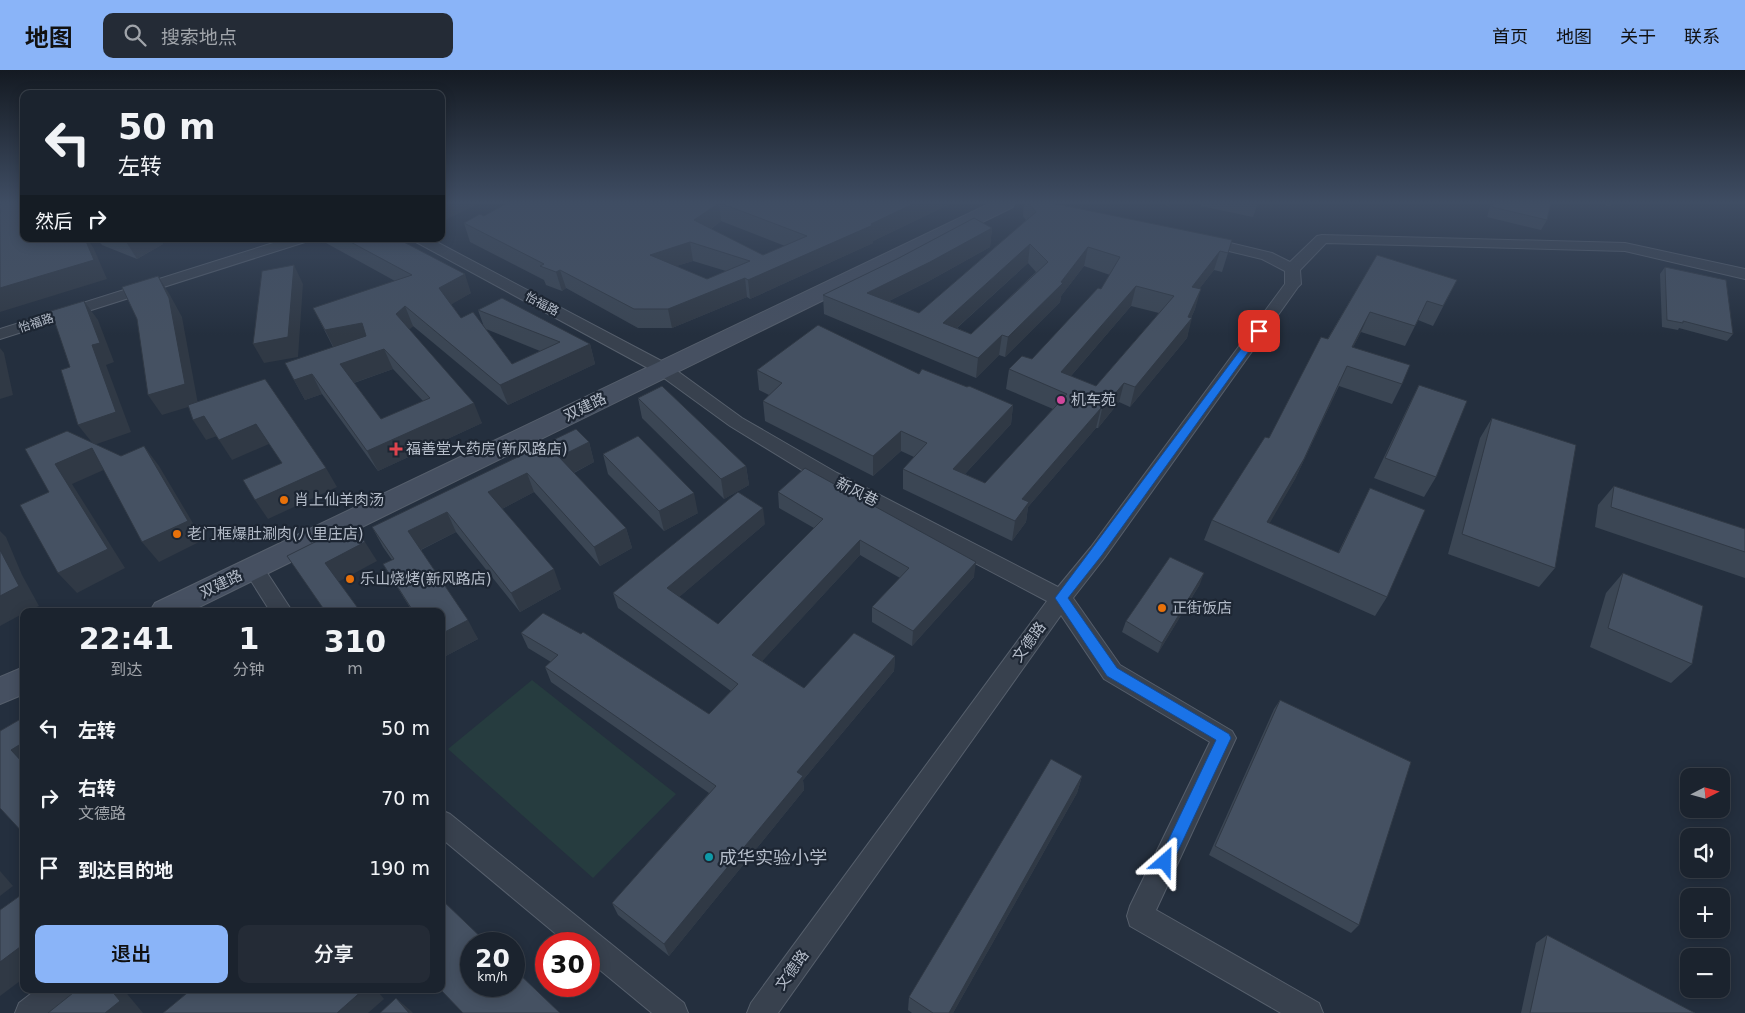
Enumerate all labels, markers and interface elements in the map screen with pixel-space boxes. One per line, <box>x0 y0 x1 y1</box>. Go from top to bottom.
search box <box>103 13 453 58</box>
icon: search <box>121 21 149 49</box>
text: 地图 <box>25 24 73 52</box>
text: 搜索地点 <box>161 26 237 48</box>
text: 首页 <box>1492 26 1528 47</box>
text: 地图 <box>1556 26 1592 47</box>
text: 关于 <box>1620 26 1656 47</box>
text: 联系 <box>1684 26 1720 47</box>
text: 50 m <box>118 107 215 147</box>
icon: left <box>35 110 100 175</box>
text: 左转 <box>118 154 162 179</box>
icon: right <box>83 205 111 233</box>
text: 然后 <box>35 210 73 232</box>
street label: 怡福路 <box>523 289 561 319</box>
pin <box>1238 310 1280 352</box>
street label: 怡福路 <box>17 311 55 335</box>
icon: arrive <box>1245 317 1273 345</box>
street label: 双建路 <box>561 389 609 425</box>
place label: 机车苑 <box>1071 391 1116 409</box>
marker: 机车苑 <box>1055 394 1067 406</box>
place label: 福善堂大药房(新风路店) <box>406 440 568 458</box>
marker: 福善堂大药房(新风路店) <box>390 443 402 455</box>
street label: 新风巷 <box>833 474 881 510</box>
place label: 肖上仙羊肉汤 <box>294 491 384 509</box>
marker: 肖上仙羊肉汤 <box>278 494 290 506</box>
place label: 老门框爆肚涮肉(八里庄店) <box>187 525 364 543</box>
marker: 老门框爆肚涮肉(八里庄店) <box>171 528 183 540</box>
street label: 双建路 <box>197 566 245 602</box>
place label: 乐山烧烤(新风路店) <box>360 570 492 588</box>
marker: 乐山烧烤(新风路店) <box>344 573 356 585</box>
place label: 正街饭店 <box>1172 599 1232 617</box>
marker: 正街饭店 <box>1156 602 1168 614</box>
street label: 文德路 <box>1008 619 1050 665</box>
text: 22:41 <box>79 621 174 656</box>
text: 1 <box>238 621 259 656</box>
text: 310 <box>324 624 386 659</box>
text: m <box>347 659 363 678</box>
text: 到达 <box>110 660 142 679</box>
text: 分钟 <box>233 660 265 679</box>
icon: left <box>35 714 63 742</box>
text: 50 m <box>381 717 430 739</box>
text: 左转 <box>78 719 116 741</box>
north arrow <box>1680 768 1730 818</box>
map controls <box>1680 768 1730 998</box>
text: 右转 <box>78 777 116 799</box>
icon: right <box>35 784 63 812</box>
text: 70 m <box>381 787 430 809</box>
text: 文德路 <box>78 804 126 823</box>
button: sound <box>1680 828 1730 878</box>
position arrow <box>1138 835 1190 887</box>
place label: 成华实验小学 <box>719 847 827 868</box>
marker: 成华实验小学 <box>703 851 715 863</box>
icon: arrive <box>35 854 63 882</box>
text: 190 m <box>369 857 430 879</box>
text: 到达目的地 <box>78 859 173 881</box>
button: + <box>1680 888 1730 938</box>
button: 退出 <box>35 925 228 983</box>
button: 分享 <box>238 925 430 983</box>
speed limit sign: 30 <box>535 932 600 997</box>
text: 20 <box>475 944 510 973</box>
street label: 文德路 <box>771 947 813 993</box>
button: − <box>1680 948 1730 998</box>
text: km/h <box>477 970 508 984</box>

